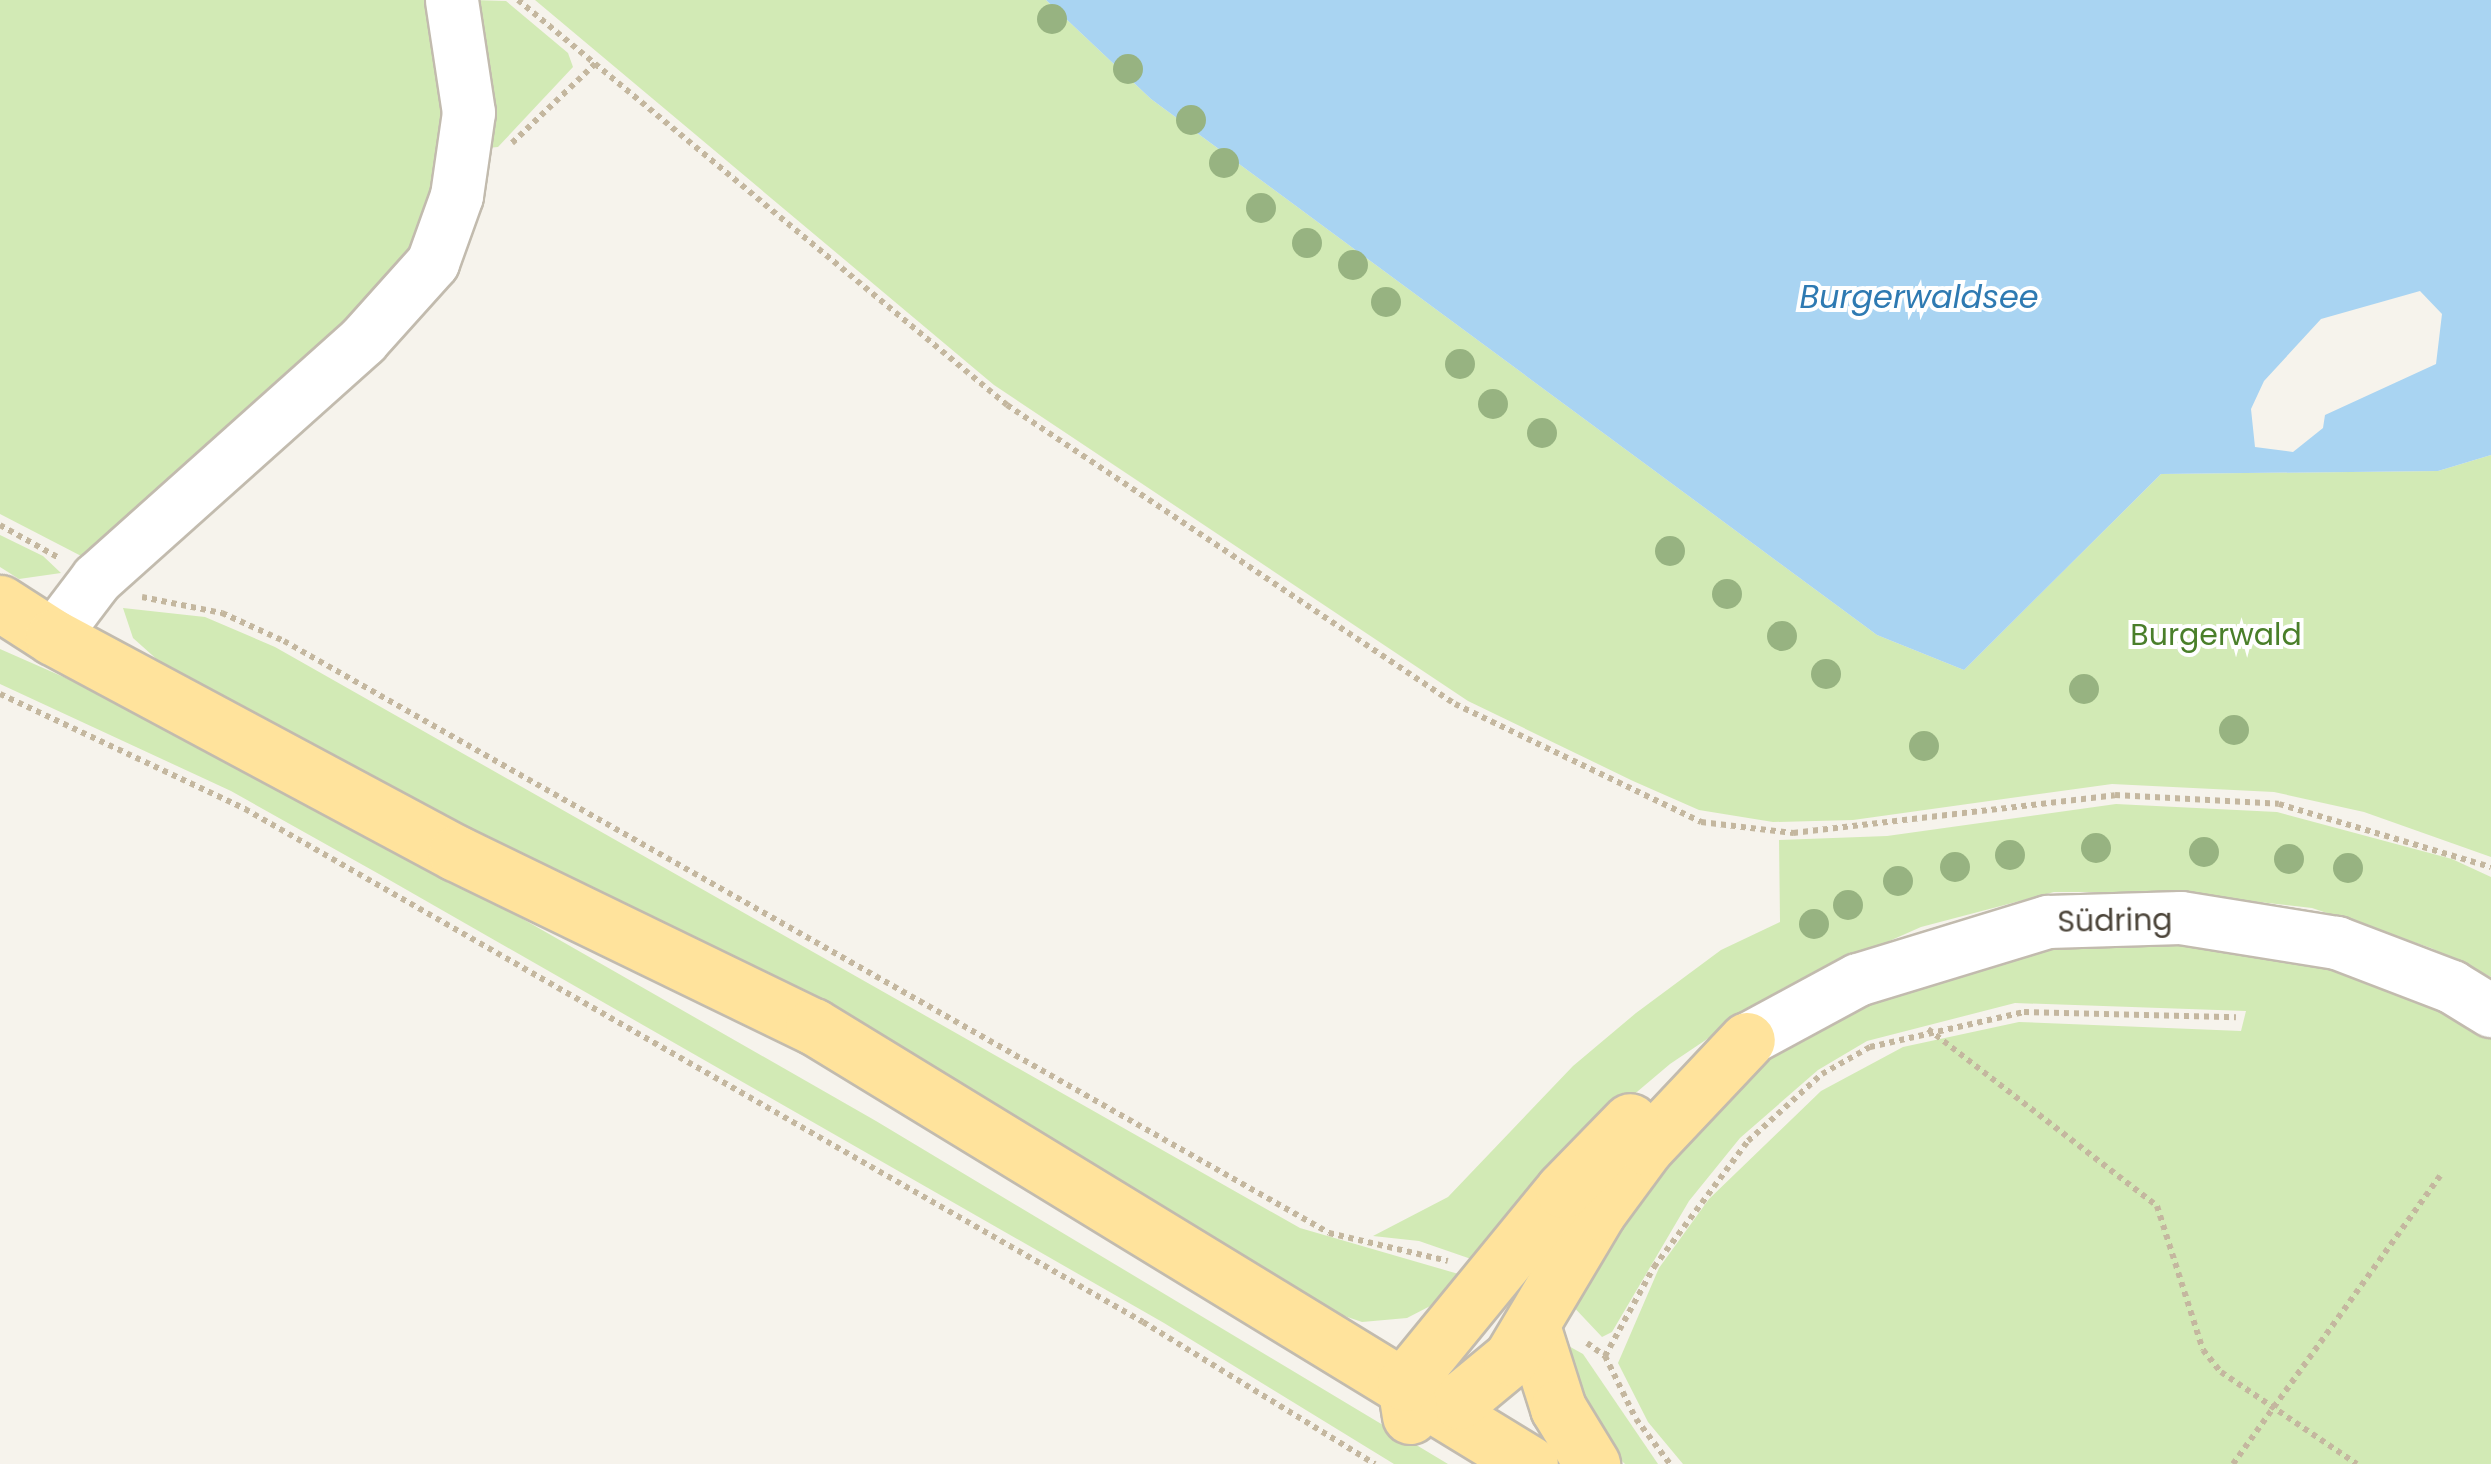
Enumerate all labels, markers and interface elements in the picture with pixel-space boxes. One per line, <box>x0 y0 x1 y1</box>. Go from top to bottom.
water label: Burgerwaldsee <box>1799 278 2039 316</box>
park label: Burgerwald <box>2130 617 2302 653</box>
street label: Südring <box>2057 902 2173 940</box>

